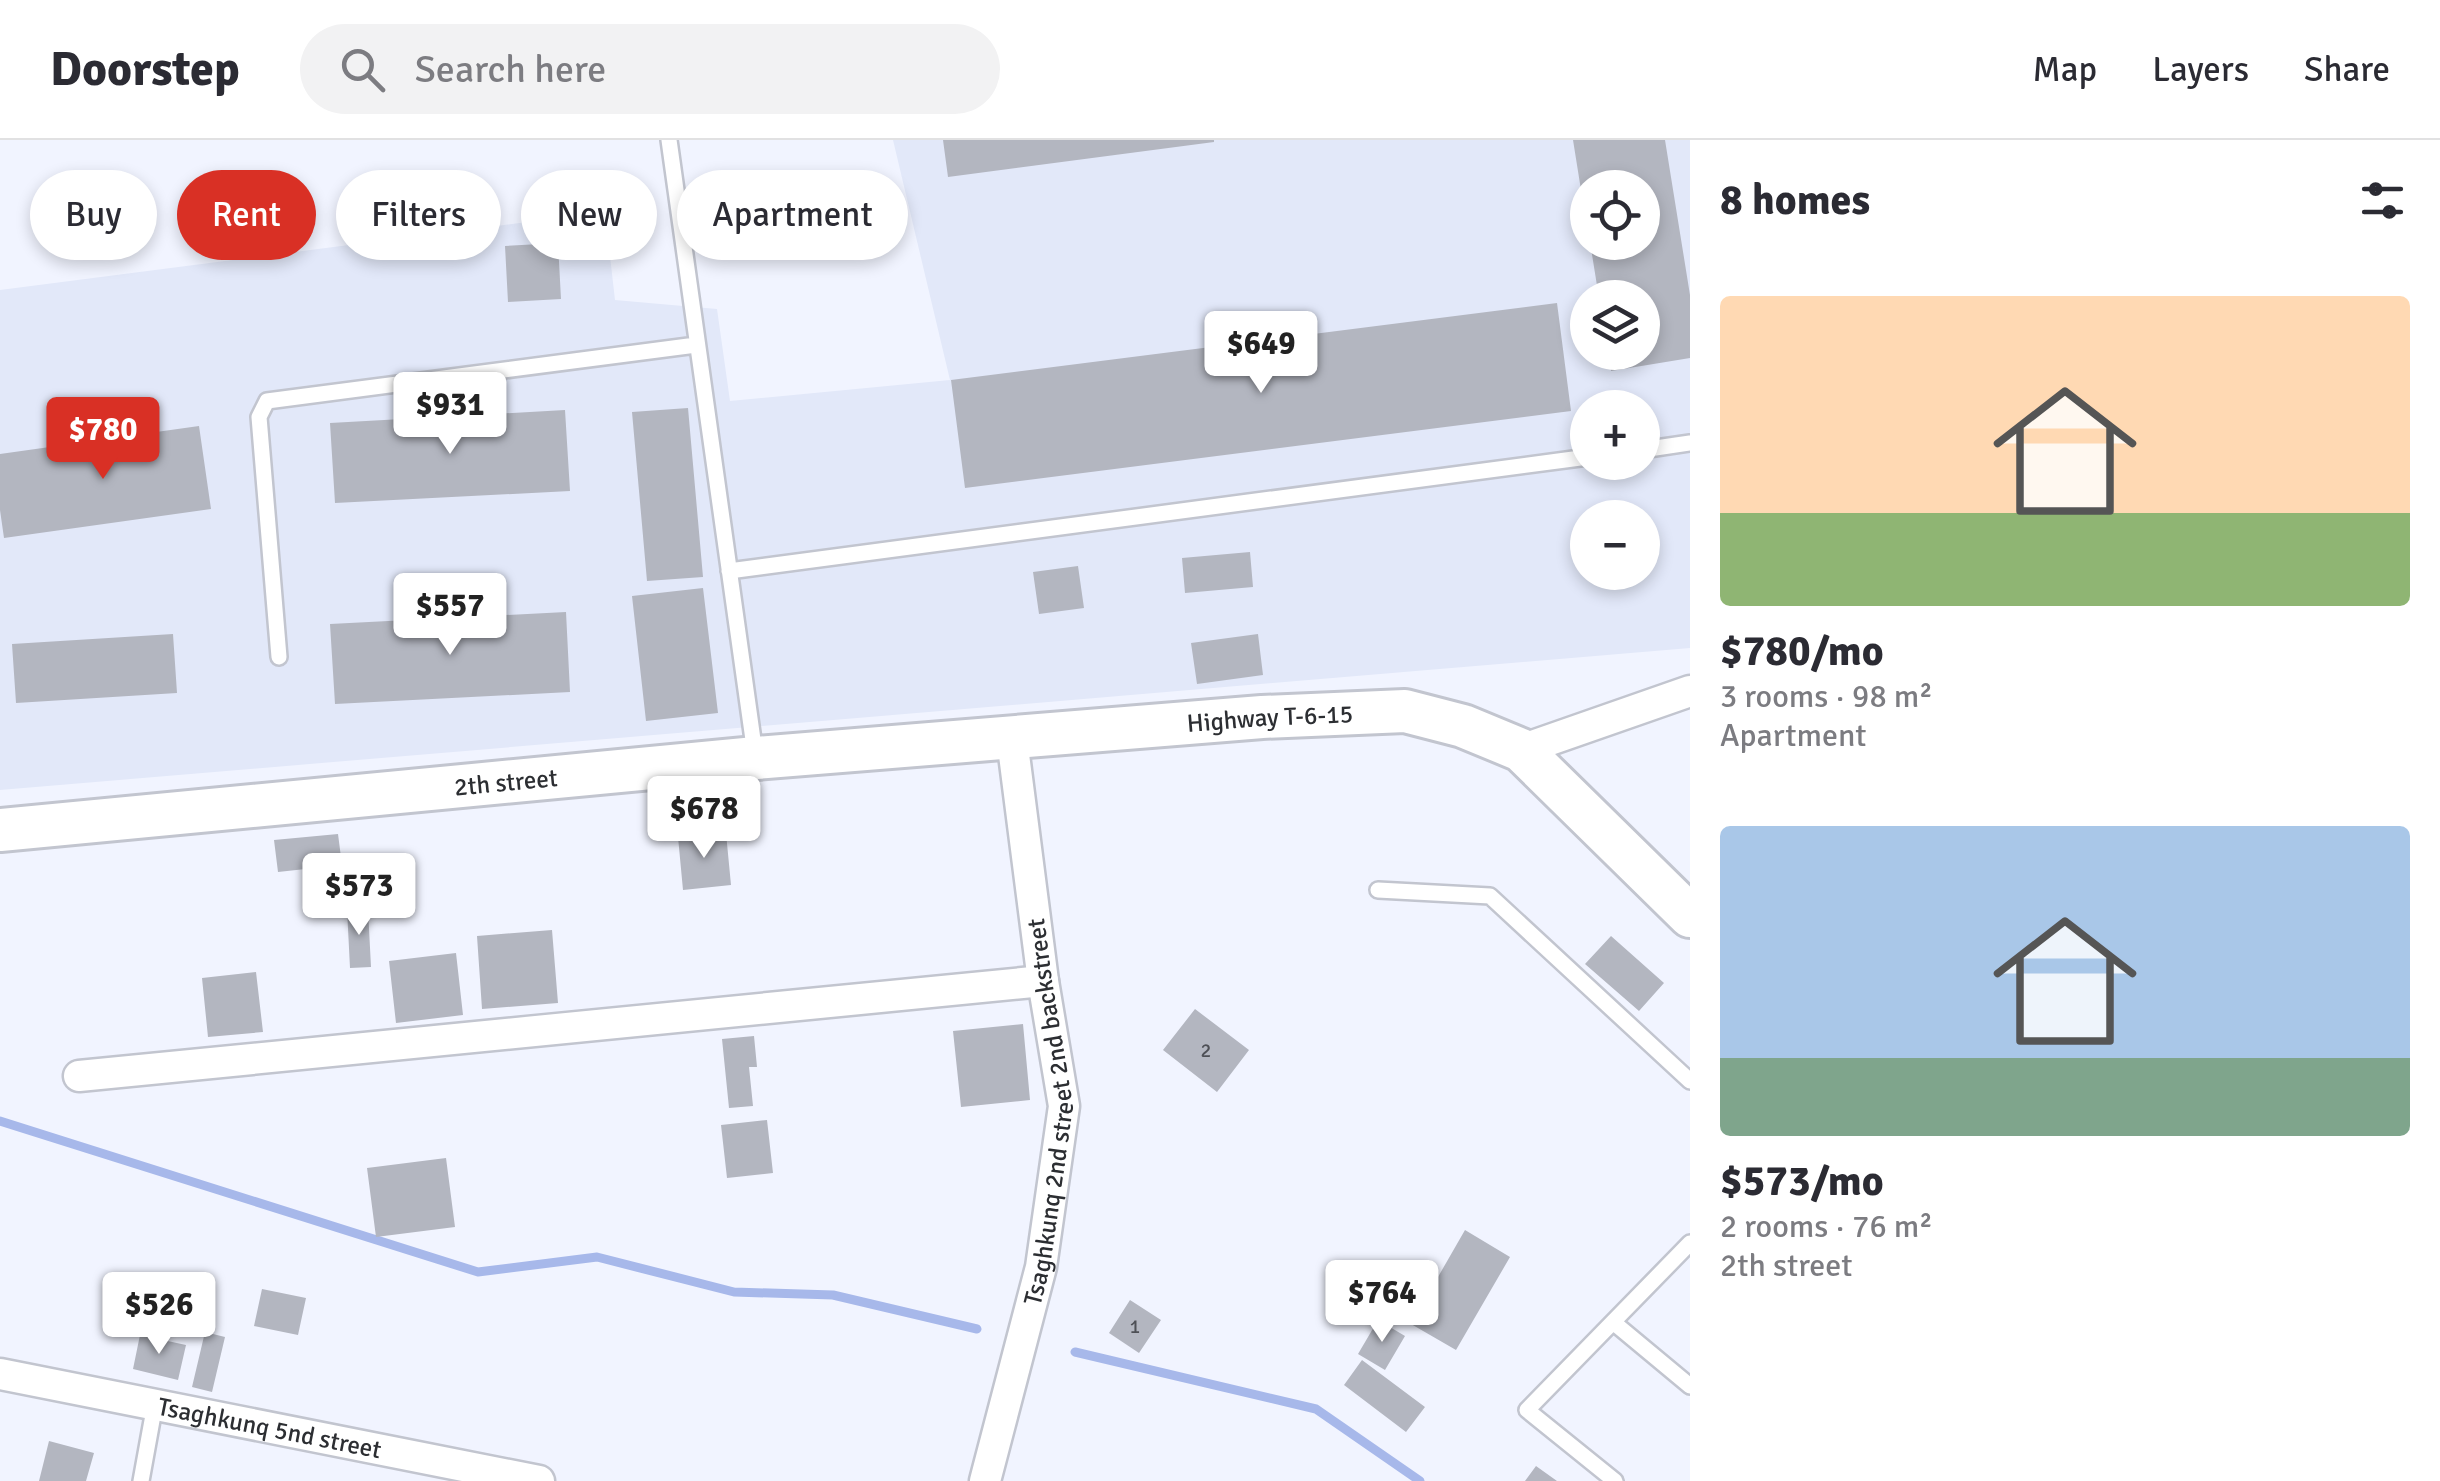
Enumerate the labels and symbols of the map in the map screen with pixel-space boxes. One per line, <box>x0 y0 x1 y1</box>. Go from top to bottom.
pin: $649 <box>1202 311 1320 396</box>
pin: $931 <box>391 372 509 457</box>
pin: $780 <box>44 397 162 482</box>
pin: $557 <box>391 573 509 658</box>
street label: Highway T-6-15 <box>1186 698 1354 739</box>
street label: 2th street <box>453 762 559 803</box>
pin: $678 <box>645 776 763 861</box>
pin: $573 <box>300 853 418 938</box>
street label: Tsaghkunq 2nd street 2nd backstreet <box>1017 916 1080 1308</box>
house number: 2 <box>1201 1038 1211 1063</box>
pin: $764 <box>1323 1260 1441 1345</box>
pin: $526 <box>100 1272 218 1357</box>
house number: 1 <box>1130 1314 1140 1339</box>
street label: Tsaghkunq 5nd street <box>155 1391 384 1465</box>

